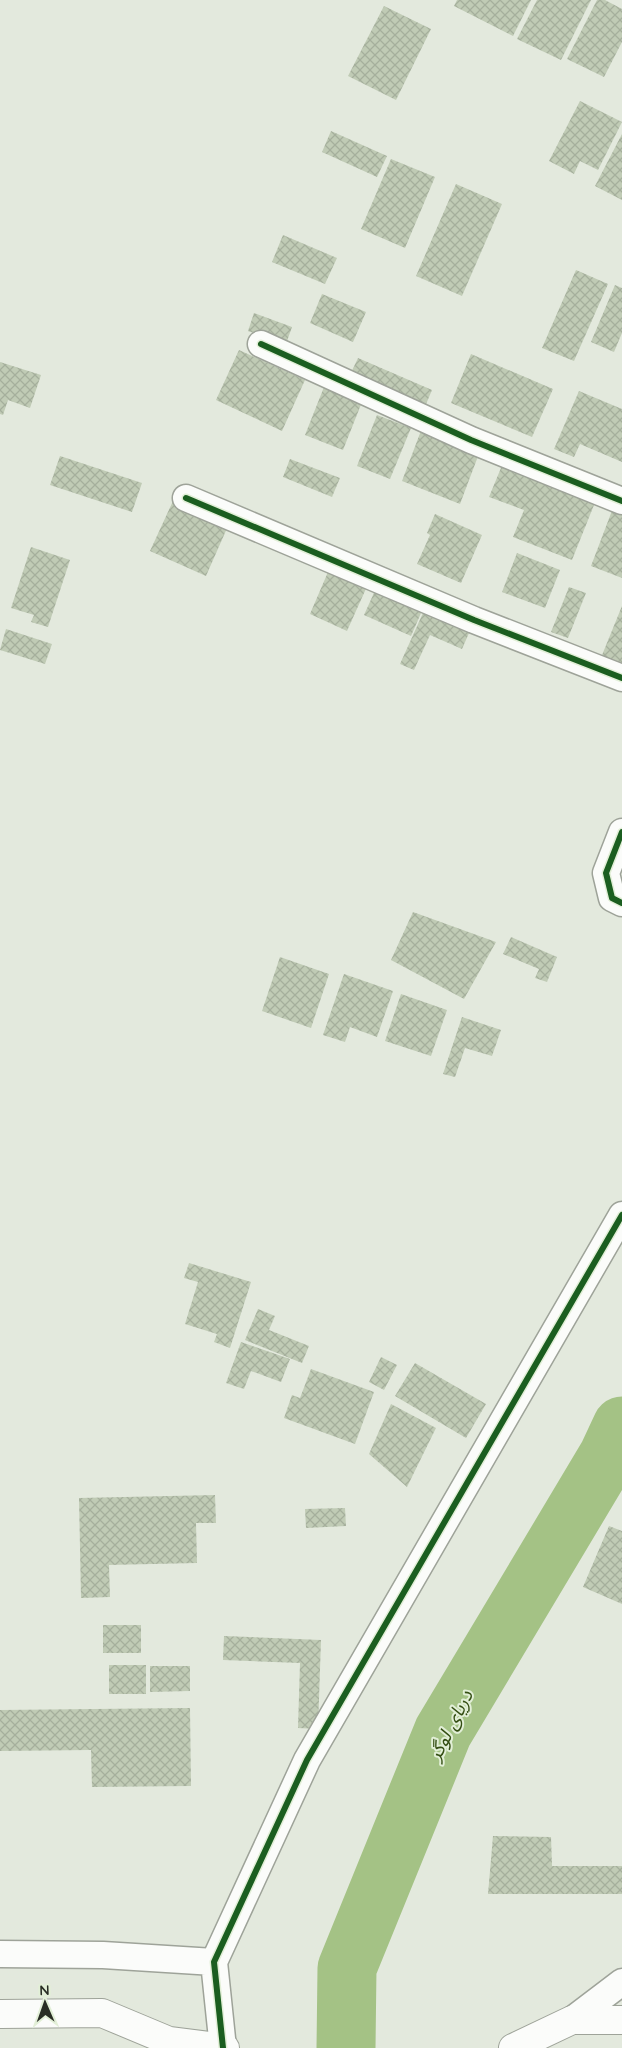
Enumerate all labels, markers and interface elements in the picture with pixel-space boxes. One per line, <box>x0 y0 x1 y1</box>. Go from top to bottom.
water label: دریای لوگر <box>421 1685 478 1766</box>
north arrow <box>20 1978 70 2028</box>
text: N <box>39 1981 50 1999</box>

